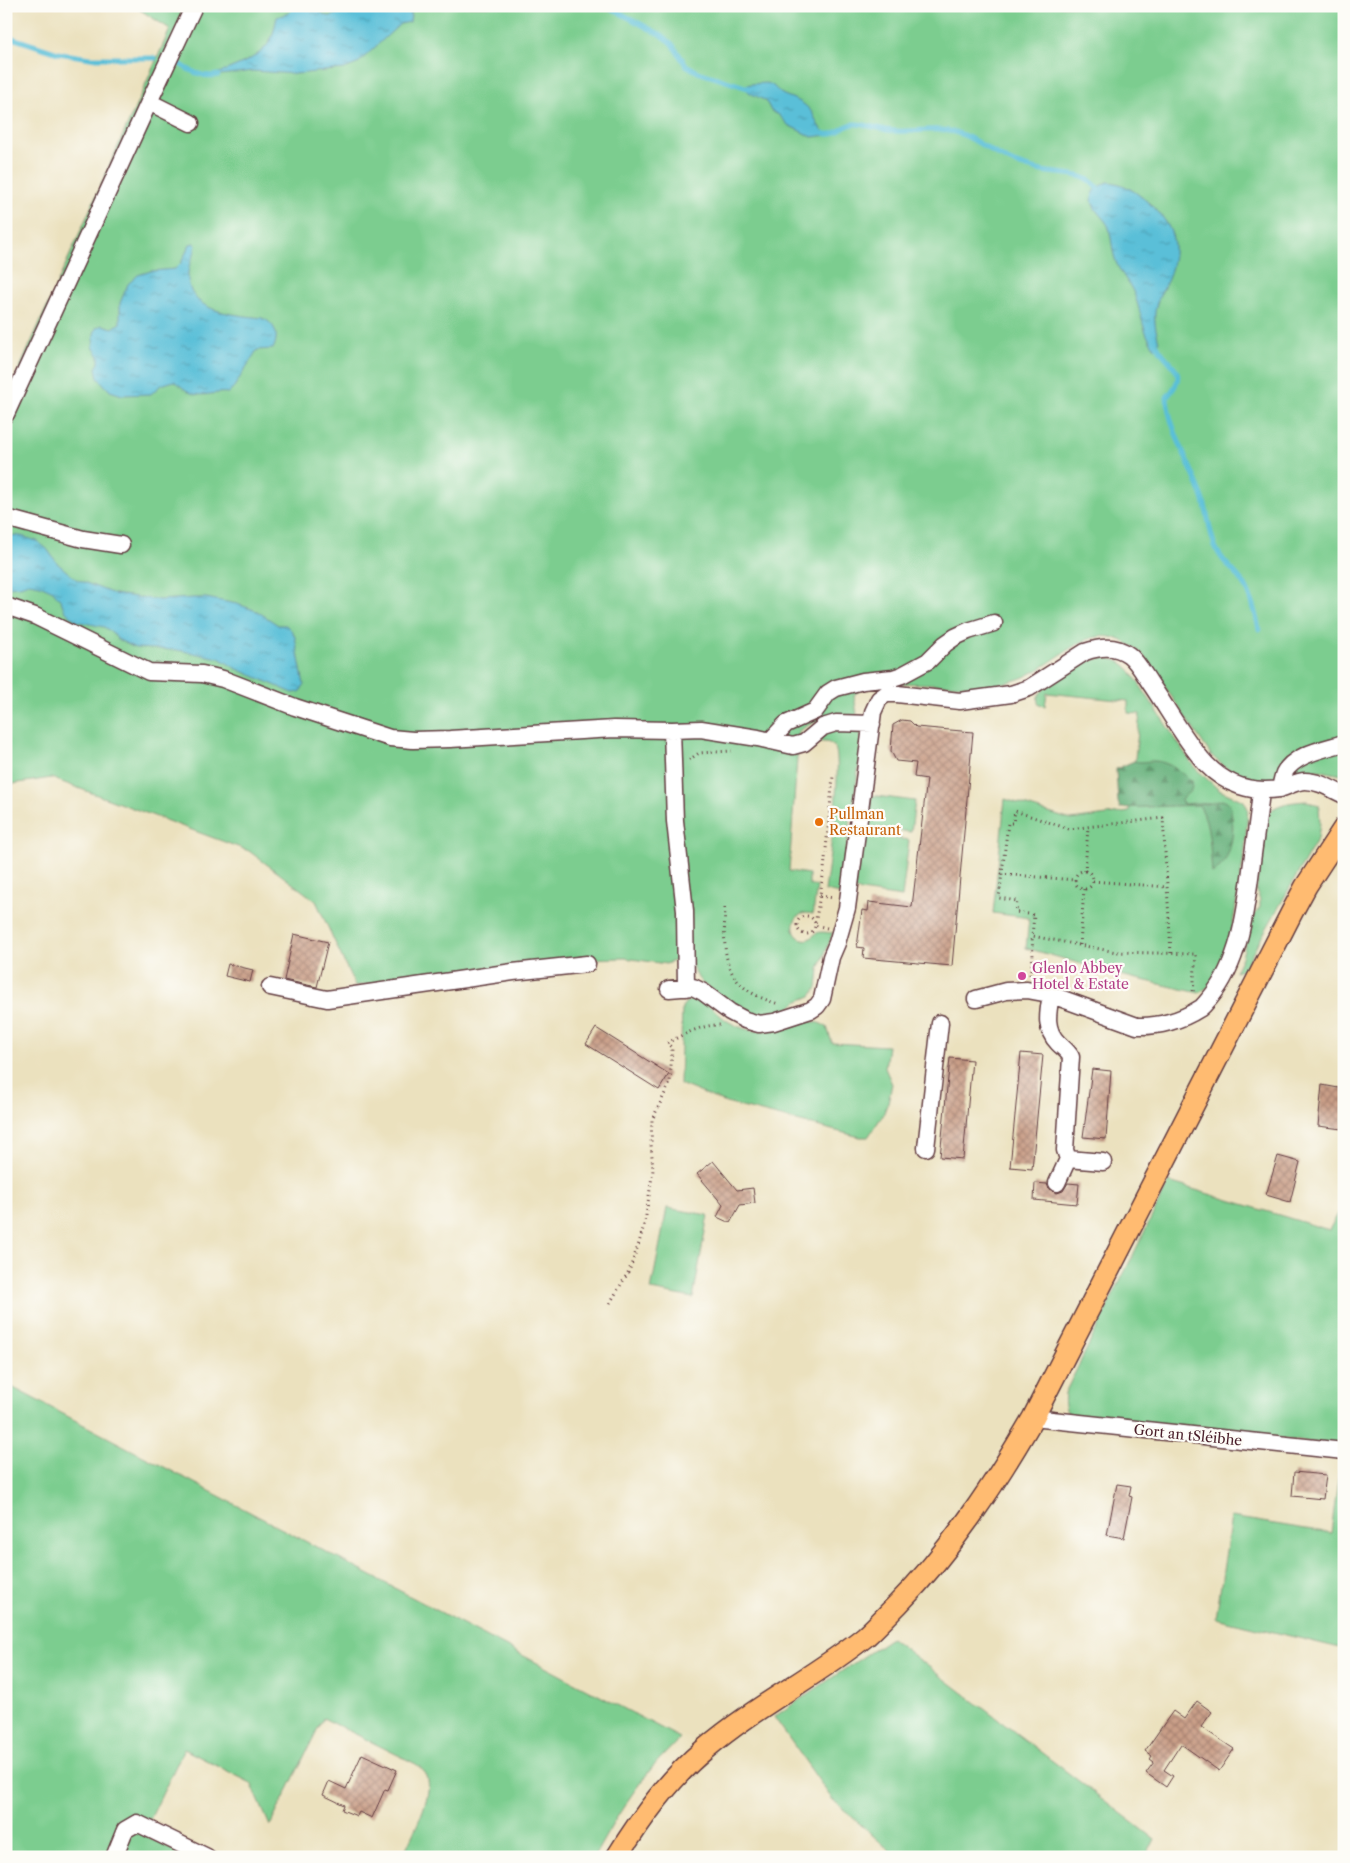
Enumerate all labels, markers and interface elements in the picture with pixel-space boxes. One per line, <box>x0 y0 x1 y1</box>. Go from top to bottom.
place label: Pullman Restaurant <box>829 805 901 839</box>
marker: Pullman Restaurant <box>813 816 825 828</box>
place label: Glenlo Abbey Hotel & Estate <box>1032 959 1129 993</box>
marker: Glenlo Abbey Hotel & Estate <box>1016 970 1028 982</box>
street label: Gort an tSléibhe <box>1133 1420 1243 1450</box>

